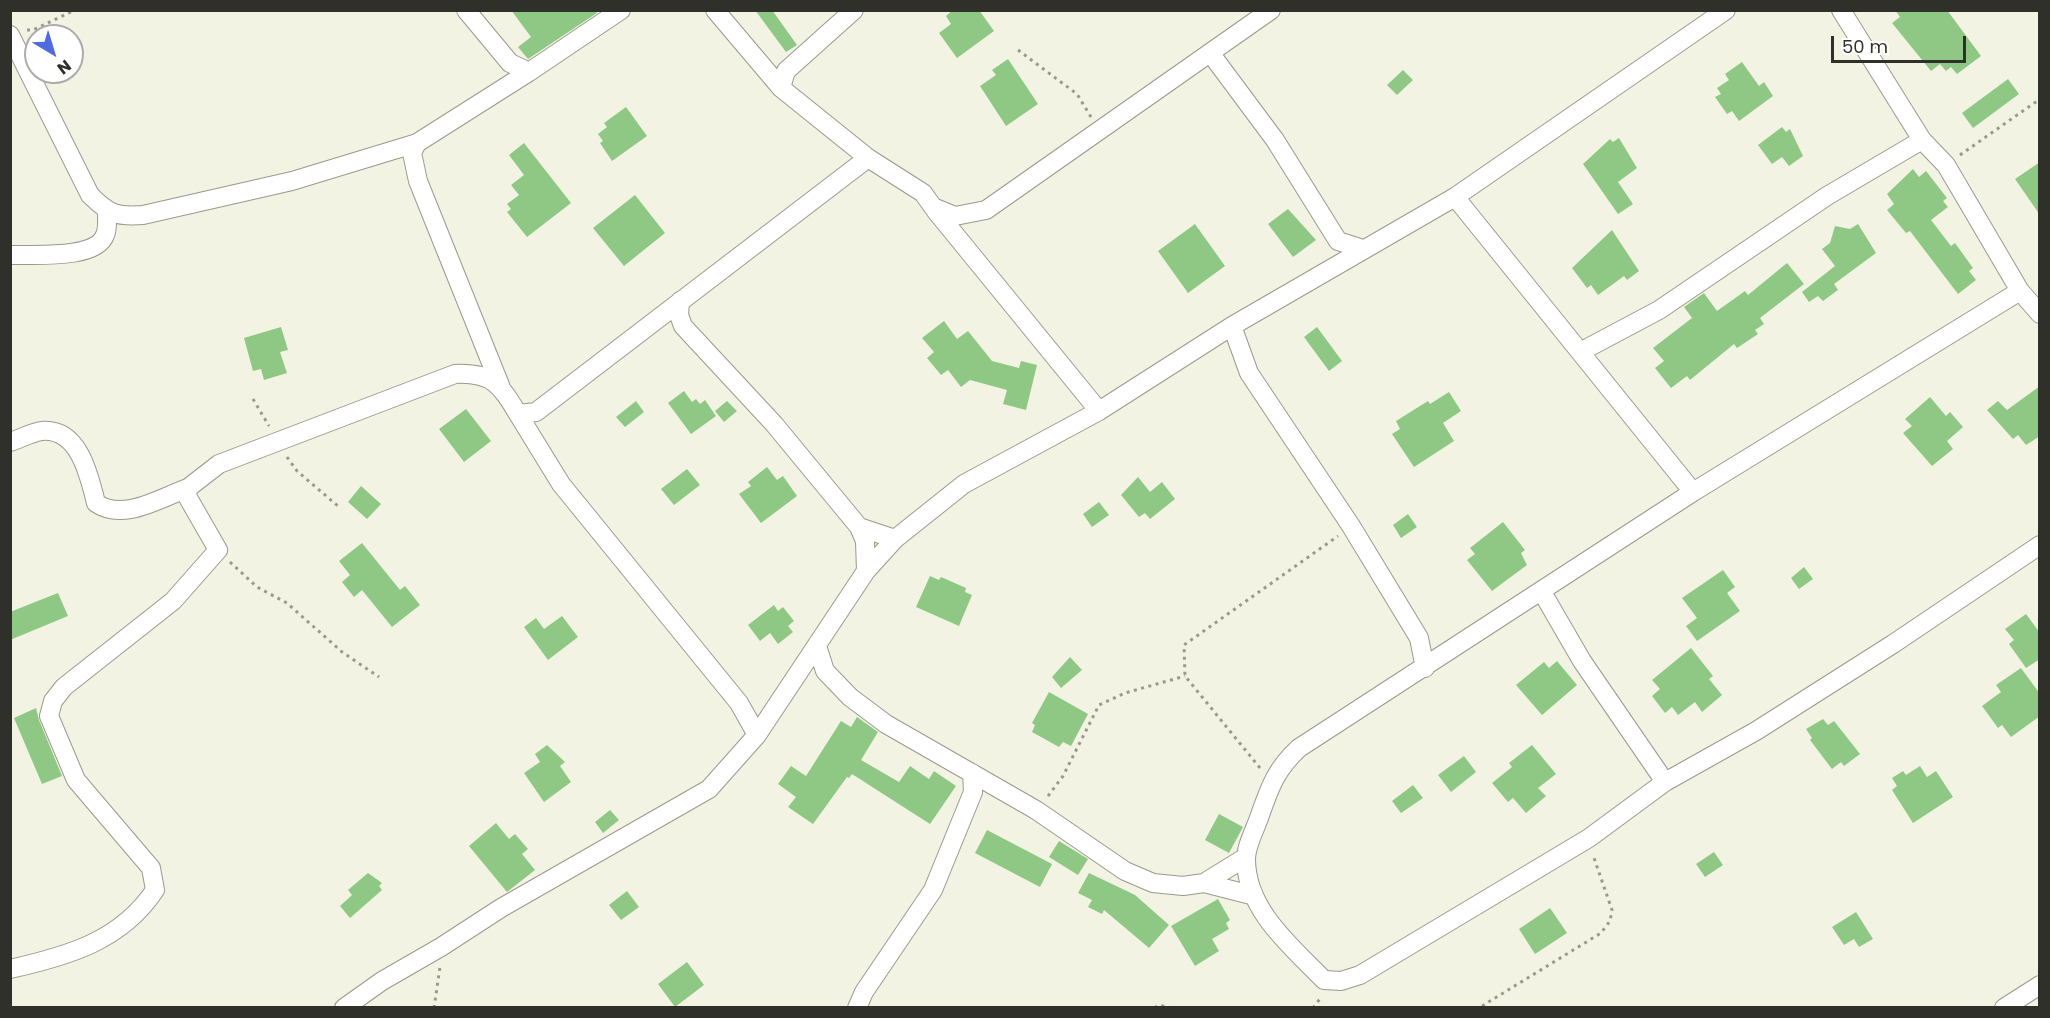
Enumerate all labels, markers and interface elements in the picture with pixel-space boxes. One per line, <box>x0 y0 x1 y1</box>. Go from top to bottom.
north arrow <box>24 24 84 84</box>
scale bar <box>1834 24 1969 62</box>
text: 50 m <box>1842 34 1888 59</box>
text: N <box>52 54 76 80</box>

